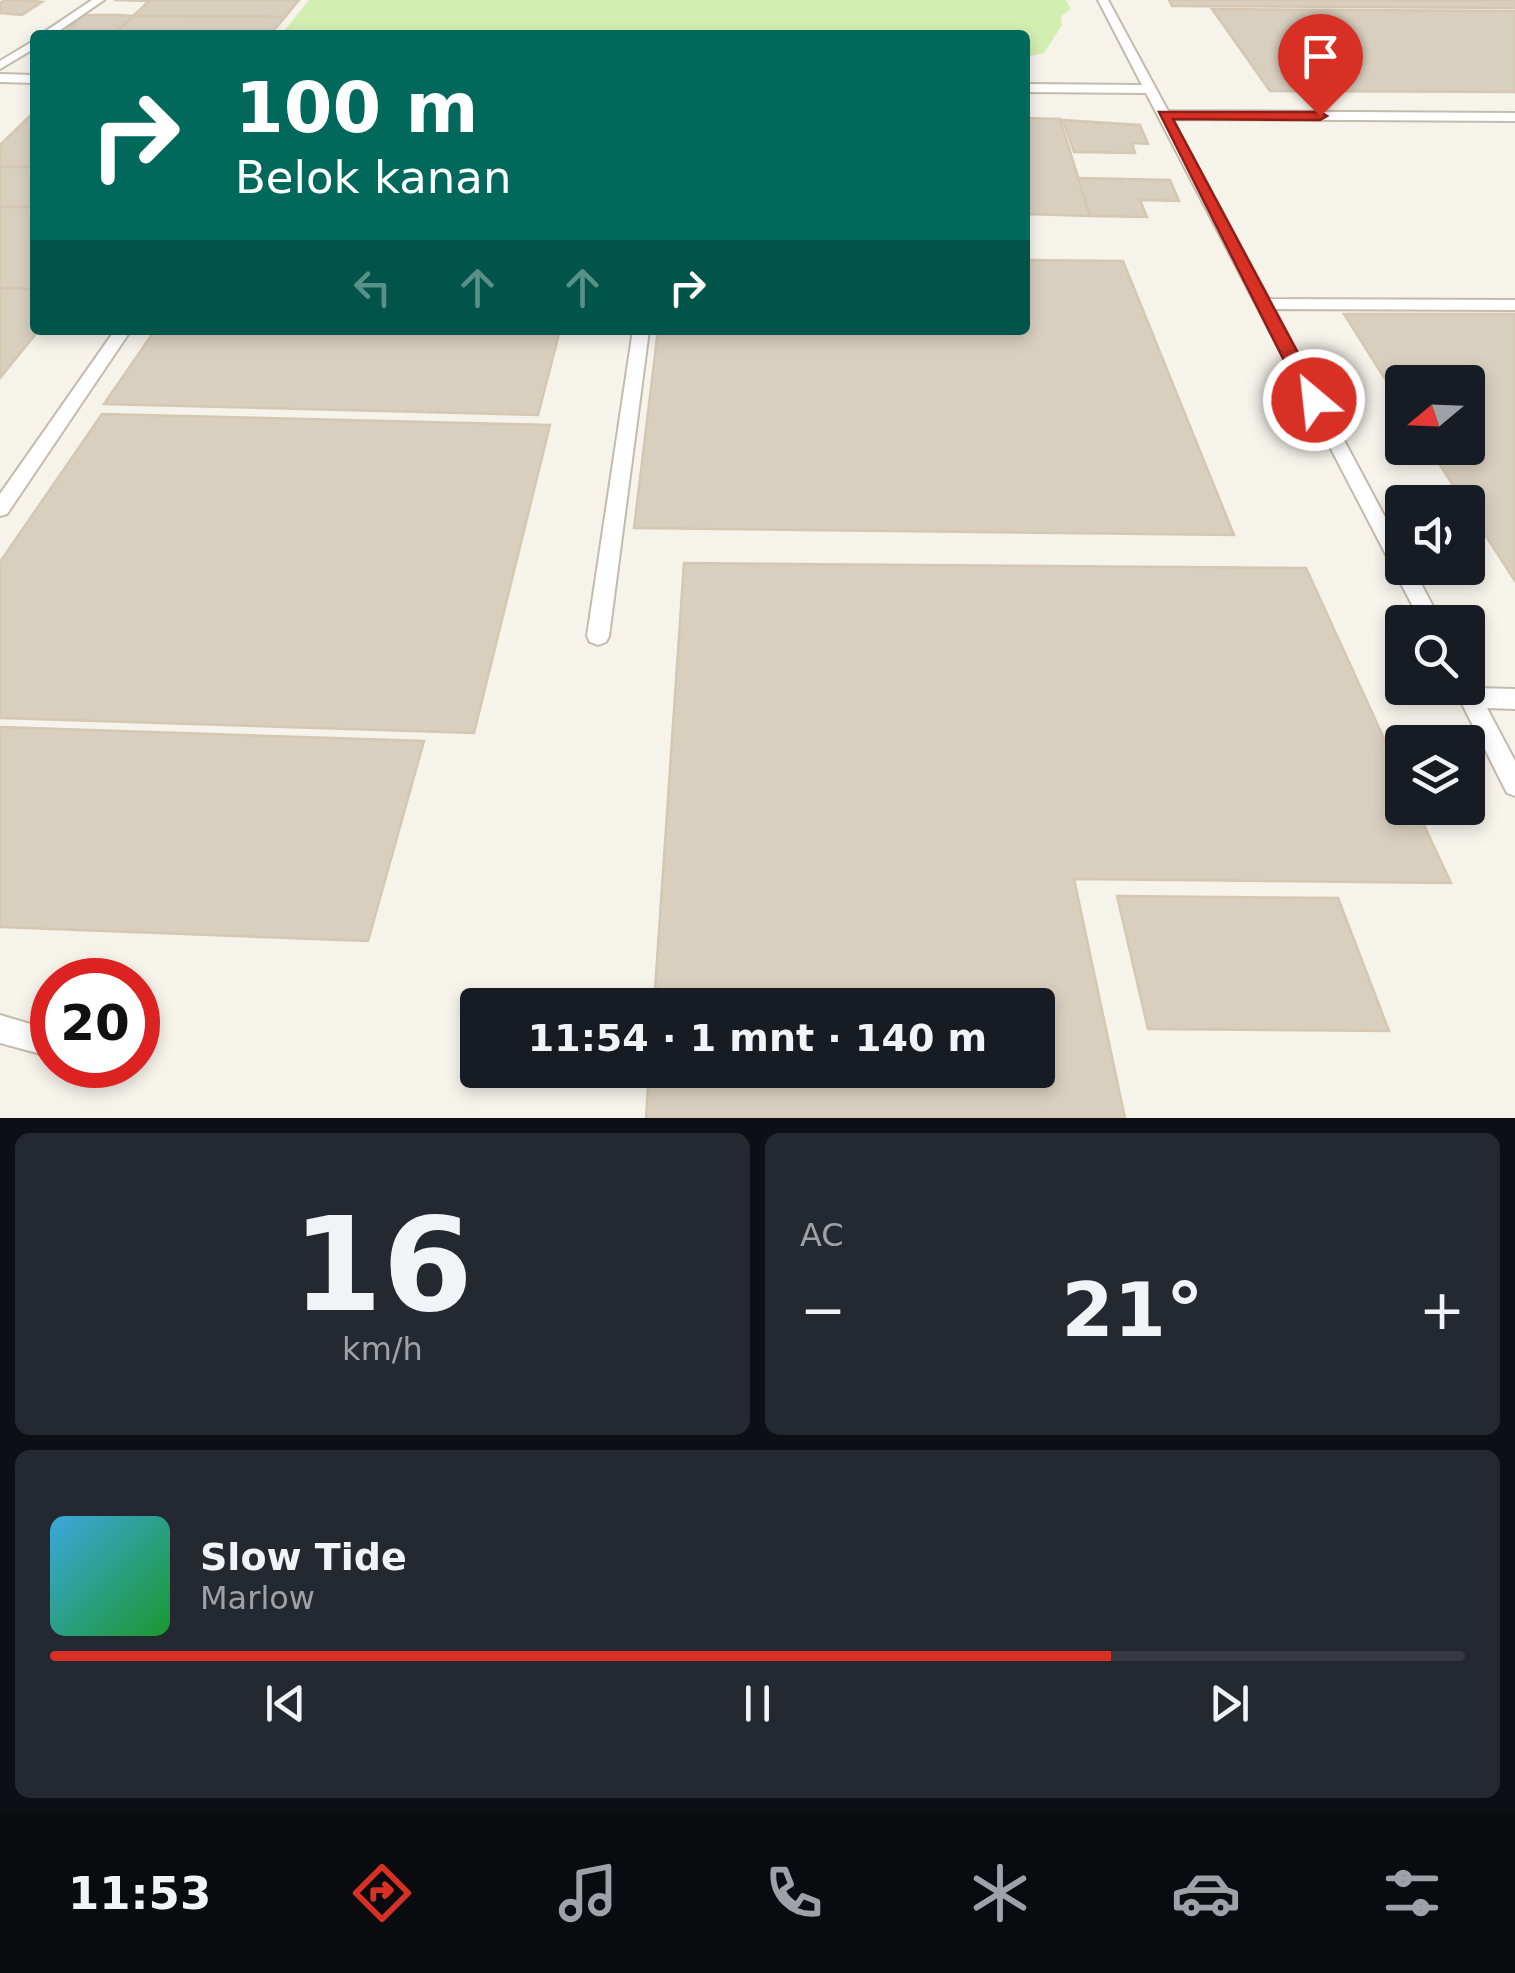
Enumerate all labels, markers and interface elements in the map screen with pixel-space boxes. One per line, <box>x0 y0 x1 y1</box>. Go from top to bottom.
pin <box>1278 14 1363 117</box>
icon: arrive <box>1293 29 1348 84</box>
text: 100 m <box>235 67 478 149</box>
icon: right <box>70 70 200 200</box>
text: Belok kanan <box>235 151 511 204</box>
icon: left <box>345 260 400 315</box>
icon: ahead <box>450 260 505 315</box>
icon: ahead <box>555 260 610 315</box>
icon: right <box>660 260 715 315</box>
position arrow <box>1262 348 1366 452</box>
north arrow <box>1385 365 1485 465</box>
map controls <box>1385 365 1485 825</box>
button: sound <box>1385 485 1485 585</box>
button: search <box>1385 605 1485 705</box>
button: layers <box>1385 725 1485 825</box>
speed limit sign: 20 <box>30 958 160 1088</box>
text: 11:54 · 1 mnt · 140 m <box>528 1016 987 1060</box>
text: 16 <box>292 1189 473 1341</box>
text: AC <box>800 1216 844 1254</box>
text: 21° <box>1062 1266 1203 1354</box>
text: − <box>800 1278 846 1342</box>
text: + <box>1419 1278 1465 1342</box>
text: km/h <box>342 1330 423 1368</box>
text: Slow Tide <box>200 1535 407 1579</box>
text: Marlow <box>200 1579 315 1617</box>
icon: previous <box>258 1676 313 1731</box>
icon: pause <box>730 1676 785 1731</box>
icon: next <box>1202 1676 1257 1731</box>
icon: directions <box>347 1858 417 1928</box>
icon: music <box>553 1858 623 1928</box>
icon: phone <box>759 1858 829 1928</box>
icon: climate <box>965 1858 1035 1928</box>
icon: car <box>1171 1858 1241 1928</box>
icon: filters <box>1377 1858 1447 1928</box>
text: 11:53 <box>68 1867 211 1920</box>

